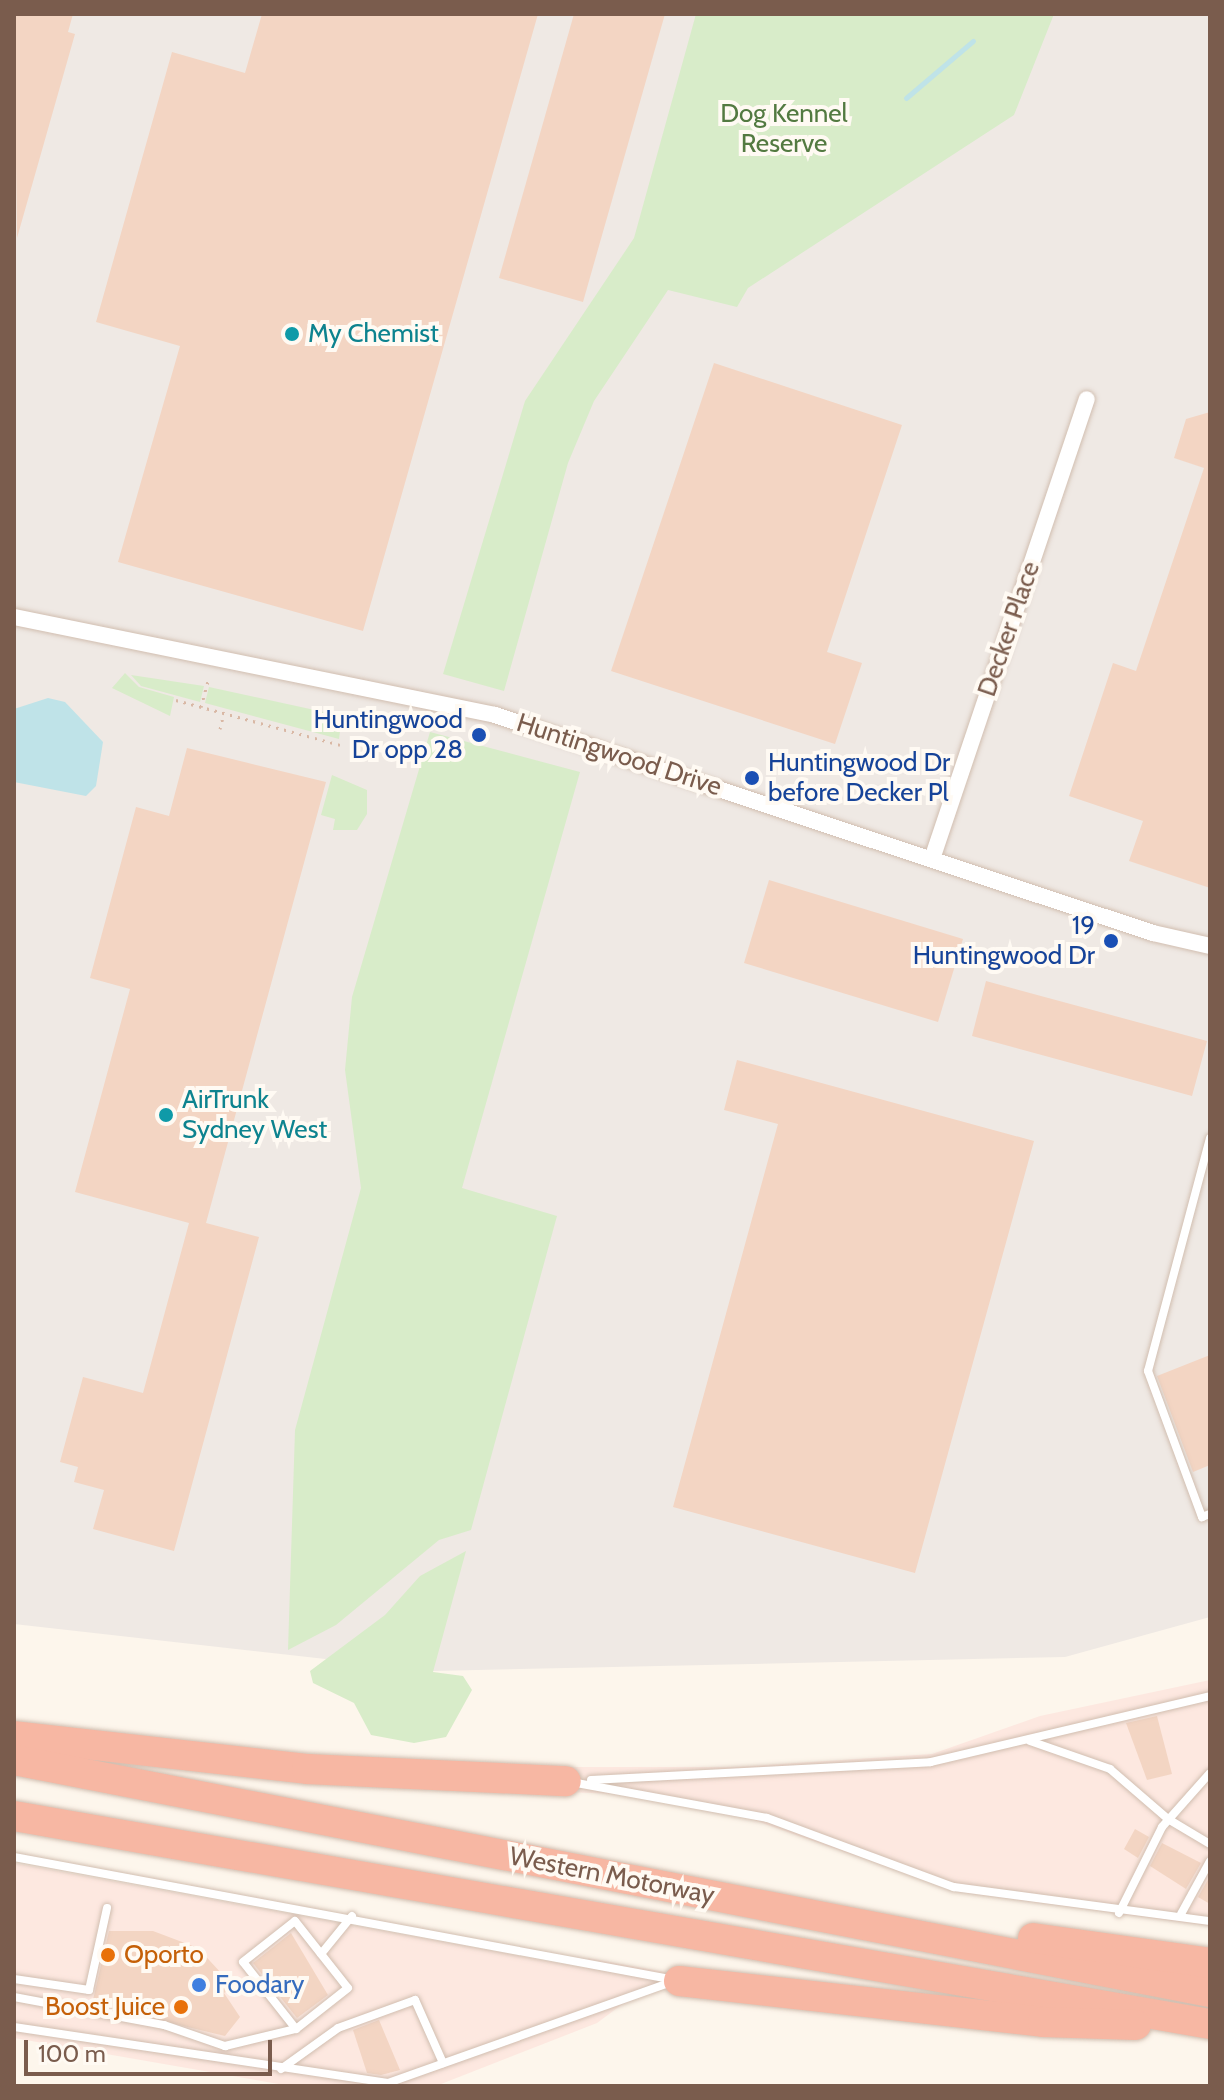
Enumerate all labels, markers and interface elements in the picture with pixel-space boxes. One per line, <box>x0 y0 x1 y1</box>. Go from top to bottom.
park label: Dog Kennel Reserve <box>720 98 848 160</box>
place label: My Chemist <box>308 318 439 350</box>
marker: My Chemist <box>283 325 301 343</box>
street label: Decker Place <box>971 557 1047 701</box>
place label: Huntingwood Dr opp 28 <box>313 704 463 766</box>
street label: Huntingwood Drive <box>513 707 725 803</box>
marker: Huntingwood Dr opp 28 <box>470 726 488 744</box>
place label: Huntingwood Dr before Decker Pl <box>768 747 950 808</box>
marker: Huntingwood Dr before Decker Pl <box>743 769 761 787</box>
place label: 19 Huntingwood Dr <box>913 910 1095 972</box>
marker: 19 Huntingwood Dr <box>1102 932 1120 950</box>
place label: AirTrunk Sydney West <box>182 1084 327 1146</box>
marker: AirTrunk Sydney West <box>157 1106 175 1124</box>
street label: Western Motorway <box>507 1841 717 1911</box>
place label: Oporto <box>124 1939 204 1971</box>
marker: Oporto <box>99 1946 117 1964</box>
place label: Foodary <box>215 1969 304 2001</box>
marker: Foodary <box>190 1976 208 1994</box>
place label: Boost Juice <box>45 1991 165 2023</box>
marker: Boost Juice <box>172 1998 190 2016</box>
scale bar <box>28 2024 276 2074</box>
text: 100 m <box>38 2039 106 2068</box>

